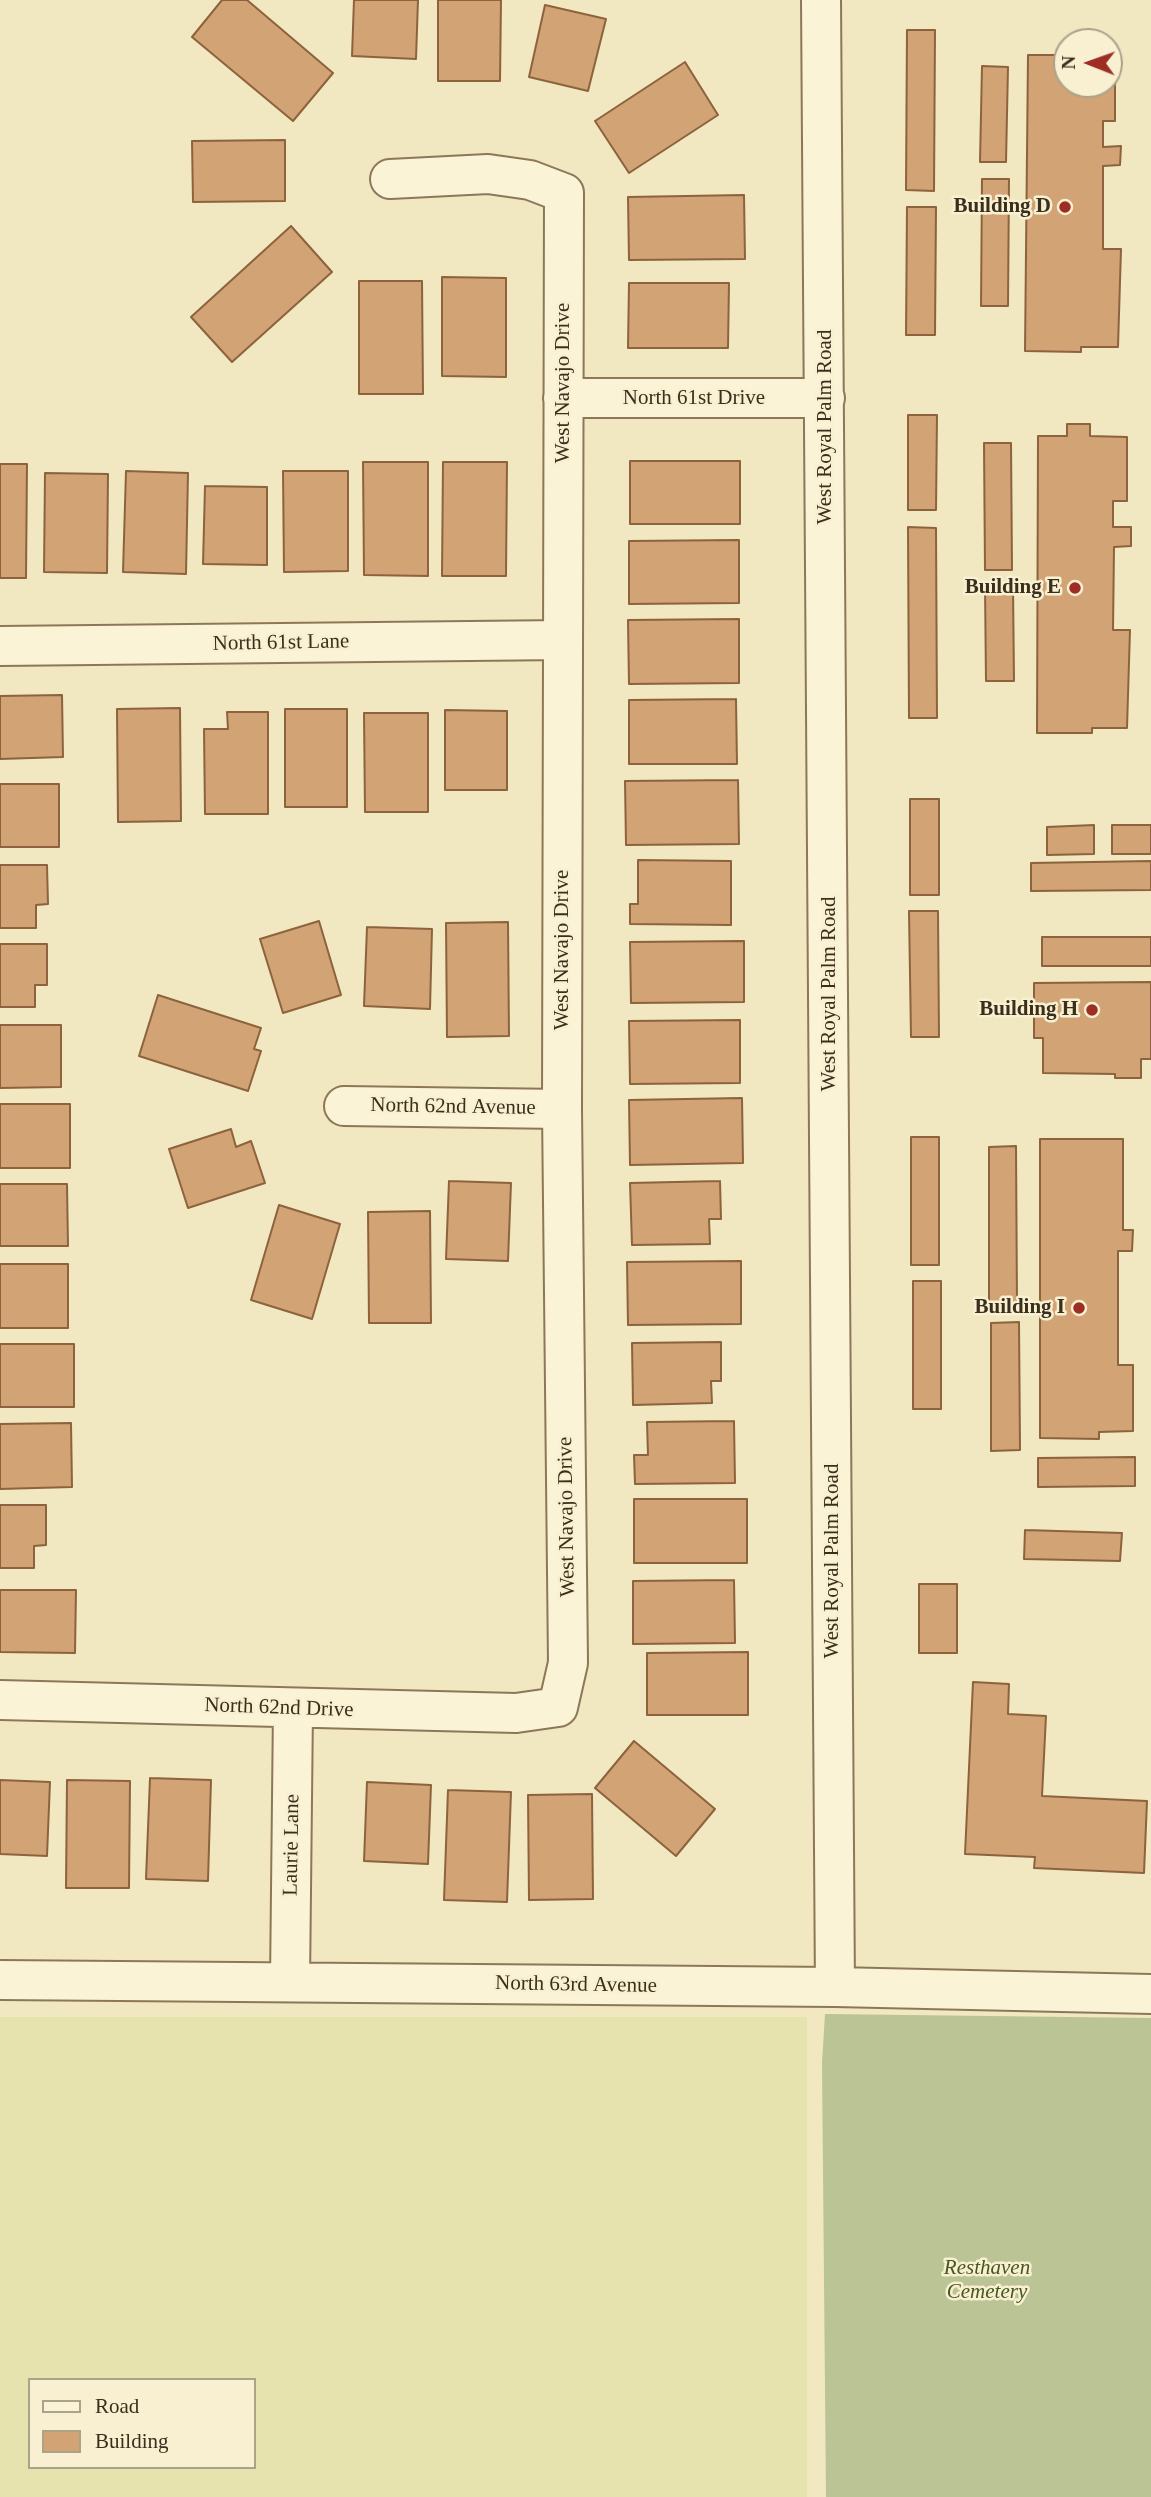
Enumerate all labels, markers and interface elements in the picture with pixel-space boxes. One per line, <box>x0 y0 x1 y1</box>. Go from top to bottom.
north arrow <box>1053 28 1123 98</box>
text: N <box>1058 56 1079 70</box>
place label: Building D <box>954 194 1051 220</box>
marker: Building D <box>1057 199 1073 215</box>
street label: West Navajo Drive <box>550 303 576 463</box>
street label: West Royal Palm Road <box>812 330 838 524</box>
street label: North 61st Drive <box>623 385 765 411</box>
place label: Building E <box>965 575 1061 601</box>
marker: Building E <box>1067 580 1083 596</box>
street label: North 61st Lane <box>213 629 349 657</box>
street label: West Navajo Drive <box>549 870 575 1030</box>
street label: West Royal Palm Road <box>816 897 842 1091</box>
place label: Building H <box>979 997 1078 1023</box>
marker: Building H <box>1084 1002 1100 1018</box>
street label: North 62nd Avenue <box>370 1093 536 1121</box>
place label: Building I <box>975 1295 1065 1321</box>
marker: Building I <box>1071 1300 1087 1316</box>
street label: West Navajo Drive <box>553 1437 581 1597</box>
street label: West Royal Palm Road <box>819 1464 845 1658</box>
street label: North 62nd Drive <box>204 1693 354 1723</box>
street label: Laurie Lane <box>279 1794 305 1896</box>
street label: North 63rd Avenue <box>495 1971 657 1999</box>
park label: Resthaven Cemetery <box>944 2255 1030 2305</box>
legend <box>28 2378 256 2469</box>
text: Road <box>95 2394 139 2418</box>
text: Building <box>95 2429 169 2453</box>

